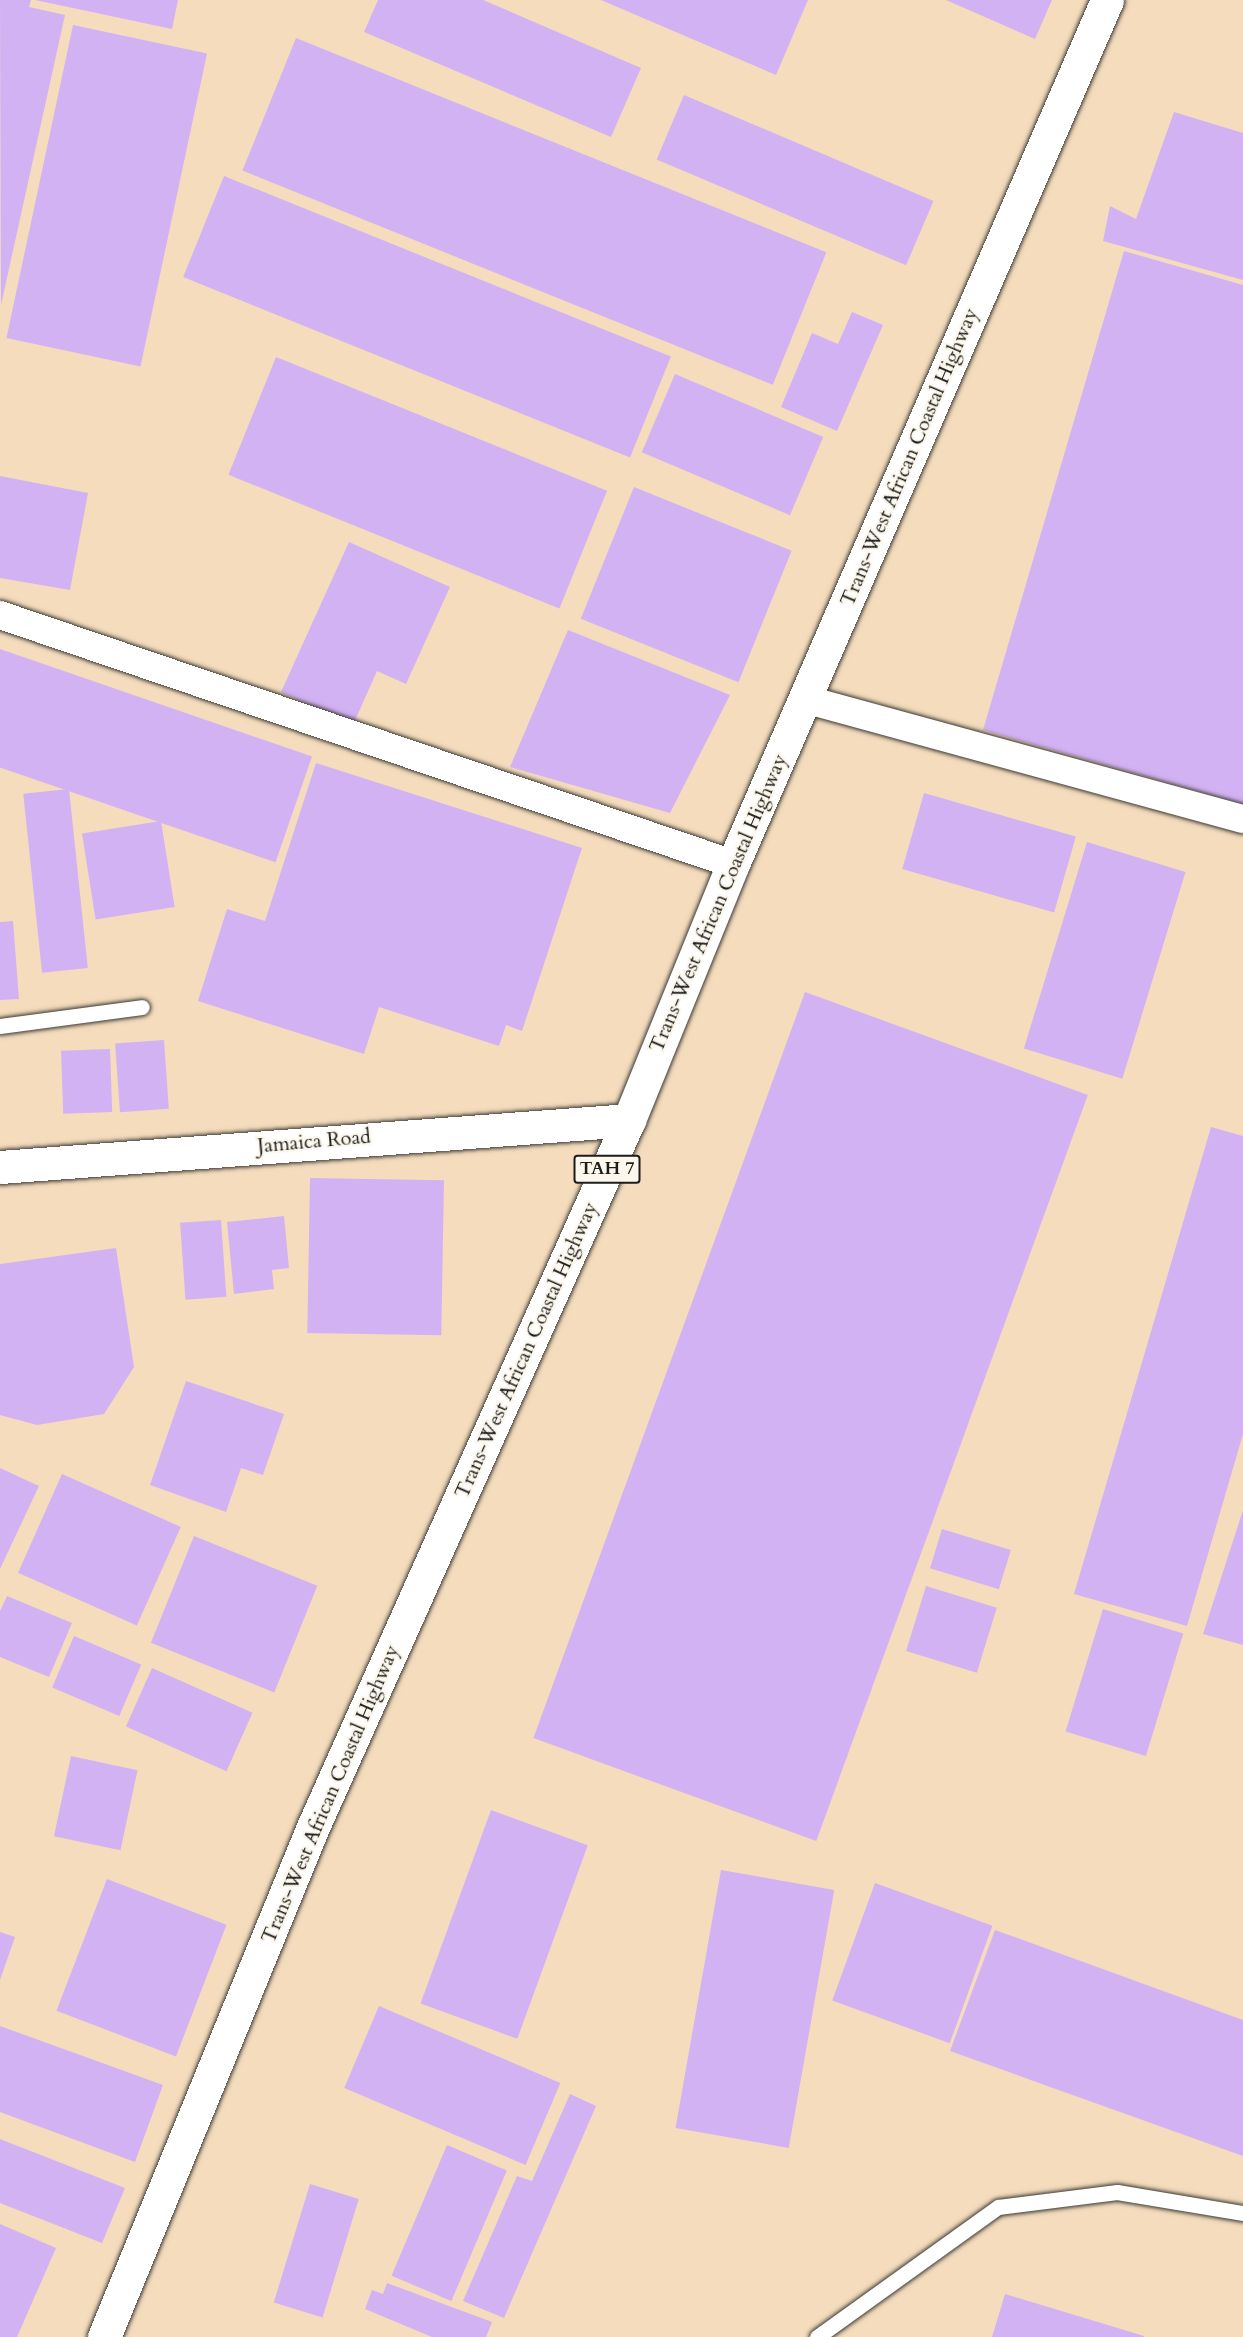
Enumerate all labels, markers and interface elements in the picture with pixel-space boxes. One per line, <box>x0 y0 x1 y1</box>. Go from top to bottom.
street label: Trans-West African Coastal Highway <box>835 304 983 610</box>
street label: Trans-West African Coastal Highway <box>644 750 792 1056</box>
street label: Jamaica Road <box>256 1124 372 1158</box>
road number: TAH 7 <box>572 1154 642 1184</box>
street label: Trans-West African Coastal Highway <box>450 1198 602 1502</box>
street label: Trans-West African Coastal Highway <box>256 1641 404 1947</box>

